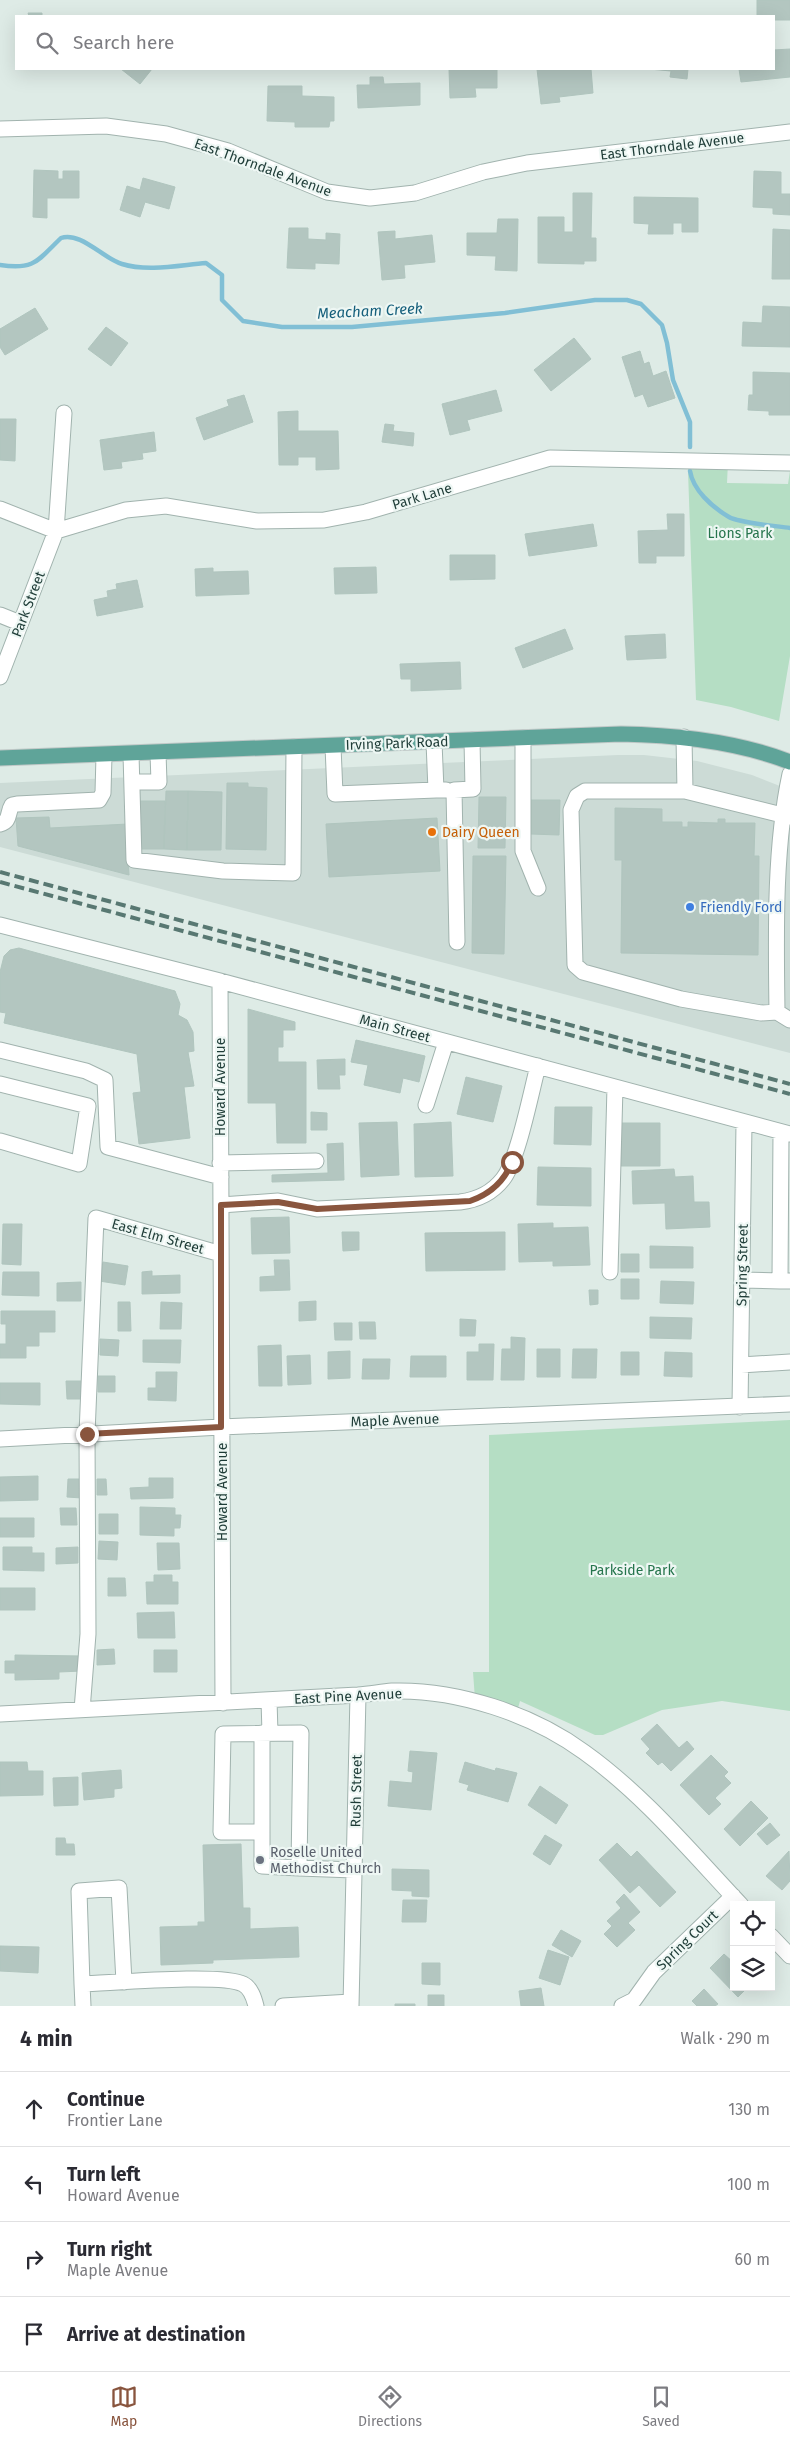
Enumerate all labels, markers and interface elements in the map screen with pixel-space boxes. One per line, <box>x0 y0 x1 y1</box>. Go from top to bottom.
search box <box>15 15 775 70</box>
icon: search <box>33 29 61 57</box>
text: Search here <box>73 31 174 54</box>
street label: East Thorndale Avenue <box>599 129 745 164</box>
street label: East Thorndale Avenue <box>192 135 334 200</box>
water label: Meacham Creek <box>317 299 423 323</box>
street label: Park Lane <box>390 479 454 514</box>
park label: Lions Park <box>707 525 773 542</box>
street label: Park Street <box>8 568 49 640</box>
street label: Irving Park Road <box>345 733 449 754</box>
place label: Dairy Queen <box>442 824 520 841</box>
marker: Dairy Queen <box>426 826 438 838</box>
place label: Friendly Ford <box>700 899 782 916</box>
marker: Friendly Ford <box>684 901 696 913</box>
street label: Main Street <box>358 1011 433 1046</box>
street label: Howard Avenue <box>212 1038 229 1136</box>
route start <box>501 1151 524 1174</box>
street label: East Elm Street <box>110 1215 207 1258</box>
street label: Spring Street <box>733 1223 752 1306</box>
street label: Maple Avenue <box>350 1410 440 1431</box>
route end <box>76 1423 99 1446</box>
street label: Howard Avenue <box>214 1443 231 1541</box>
park label: Parkside Park <box>589 1562 675 1579</box>
street label: East Pine Avenue <box>294 1685 402 1708</box>
street label: Rush Street <box>347 1753 366 1828</box>
place label: Roselle United Methodist Church <box>270 1844 382 1877</box>
marker: Roselle United Methodist Church <box>254 1854 266 1866</box>
map controls <box>730 1901 775 1991</box>
button: locate <box>730 1901 775 1946</box>
street label: Spring Court <box>653 1906 722 1974</box>
button: layers <box>730 1946 775 1991</box>
text: 4 min <box>20 2026 73 2052</box>
text: Walk · 290 m <box>680 2029 770 2048</box>
text: Continue <box>67 2088 145 2111</box>
icon: ahead <box>20 2095 48 2123</box>
text: 130 m <box>728 2100 770 2119</box>
text: Frontier Lane <box>67 2111 163 2130</box>
text: Turn left <box>67 2163 141 2186</box>
icon: left <box>20 2170 48 2198</box>
text: 100 m <box>727 2175 770 2194</box>
text: Howard Avenue <box>67 2186 180 2205</box>
text: Turn right <box>67 2238 152 2261</box>
icon: right <box>20 2245 48 2273</box>
text: 60 m <box>735 2250 770 2269</box>
text: Maple Avenue <box>67 2261 168 2280</box>
icon: arrive <box>20 2320 48 2348</box>
text: Arrive at destination <box>67 2323 246 2346</box>
tab: Map <box>110 2383 138 2430</box>
tab: Directions <box>358 2383 422 2430</box>
tab: Saved <box>642 2383 680 2430</box>

